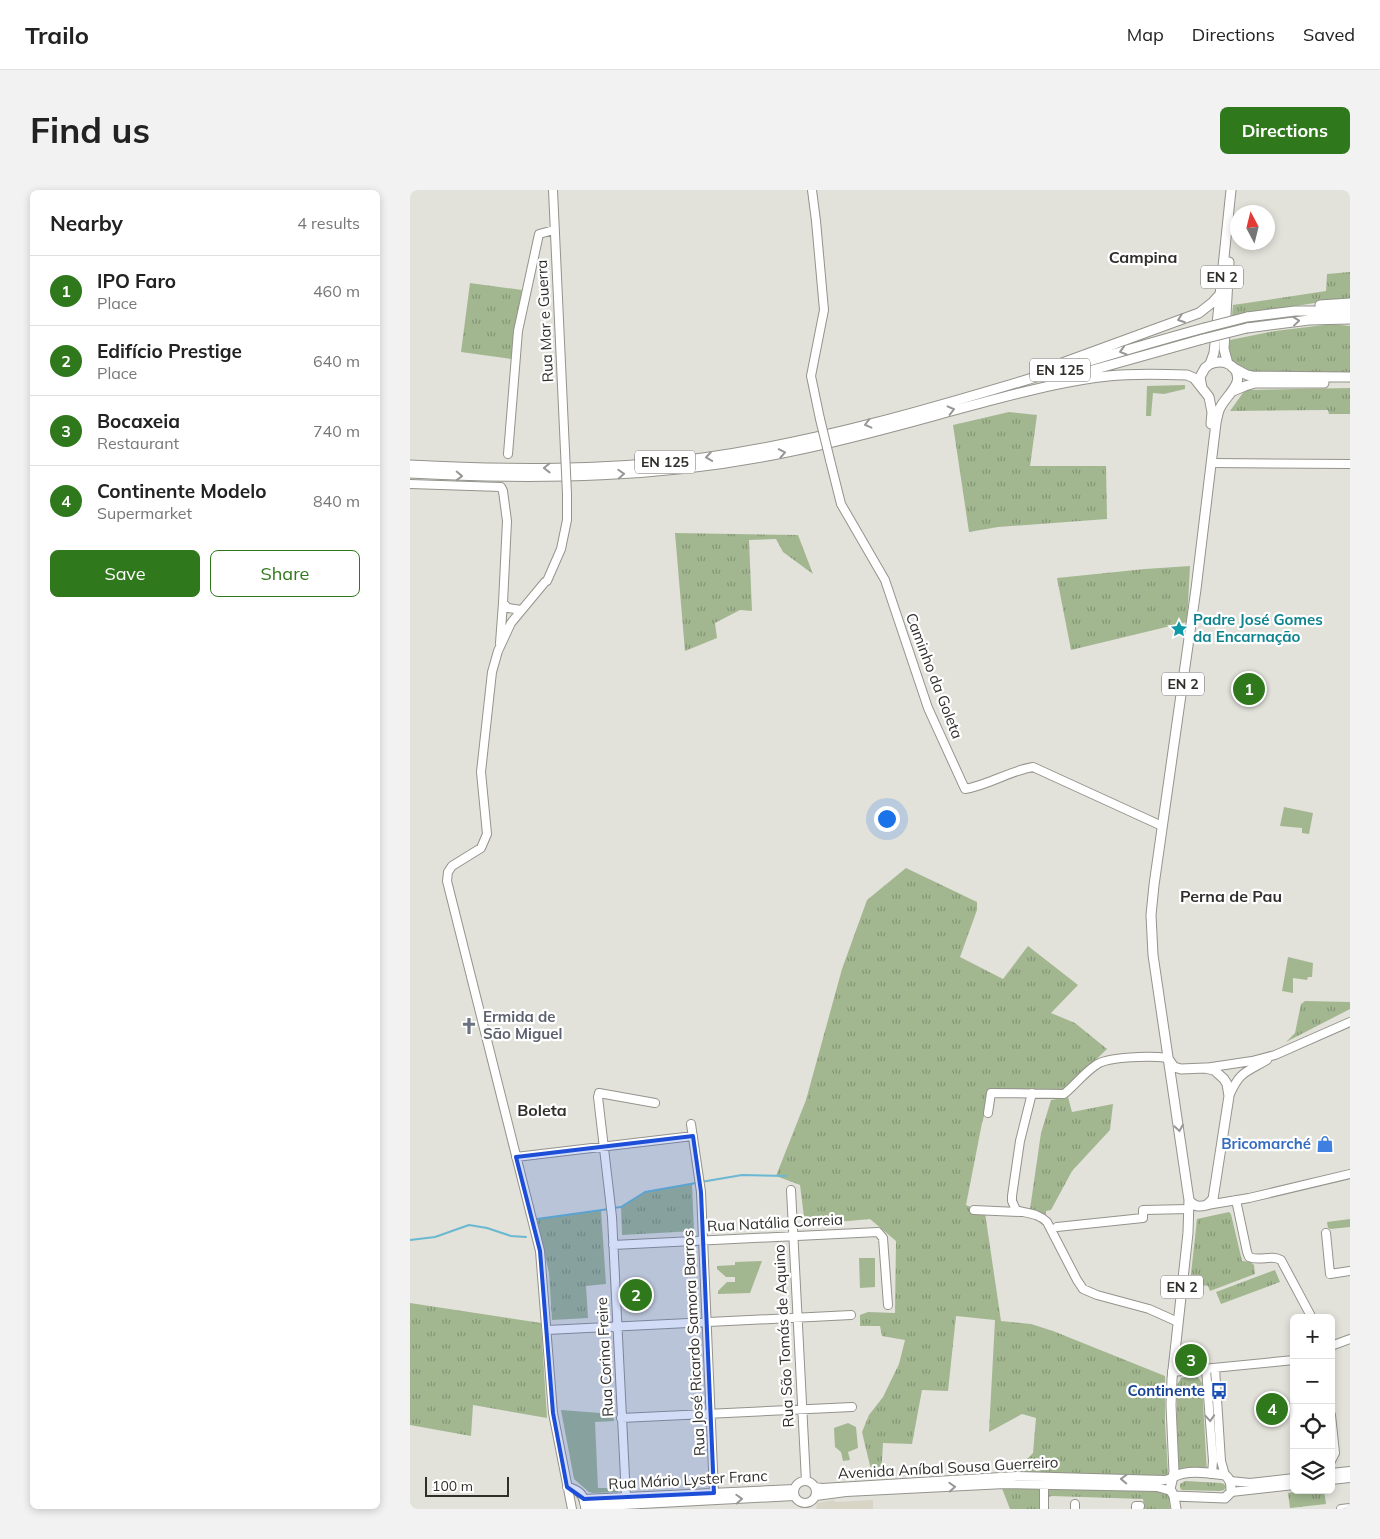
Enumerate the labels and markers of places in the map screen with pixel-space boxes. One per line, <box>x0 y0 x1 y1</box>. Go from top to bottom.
place label: Padre José Gomes da Encarnação <box>1193 610 1323 646</box>
place icon: Padre José Gomes da Encarnação <box>1169 619 1189 639</box>
pin: 1 <box>1233 670 1265 708</box>
place label: Ermida de São Miguel <box>483 1007 562 1043</box>
church icon: Ermida de São Miguel <box>459 1016 479 1036</box>
place label: Bricomarché <box>1221 1134 1311 1153</box>
shop icon: Bricomarché <box>1315 1134 1335 1154</box>
pin: 2 <box>620 1276 652 1314</box>
pin: 3 <box>1175 1341 1207 1379</box>
place label: Continente <box>1128 1381 1205 1400</box>
bus stop icon: Continente <box>1209 1381 1229 1401</box>
pin: 4 <box>1256 1390 1288 1428</box>

